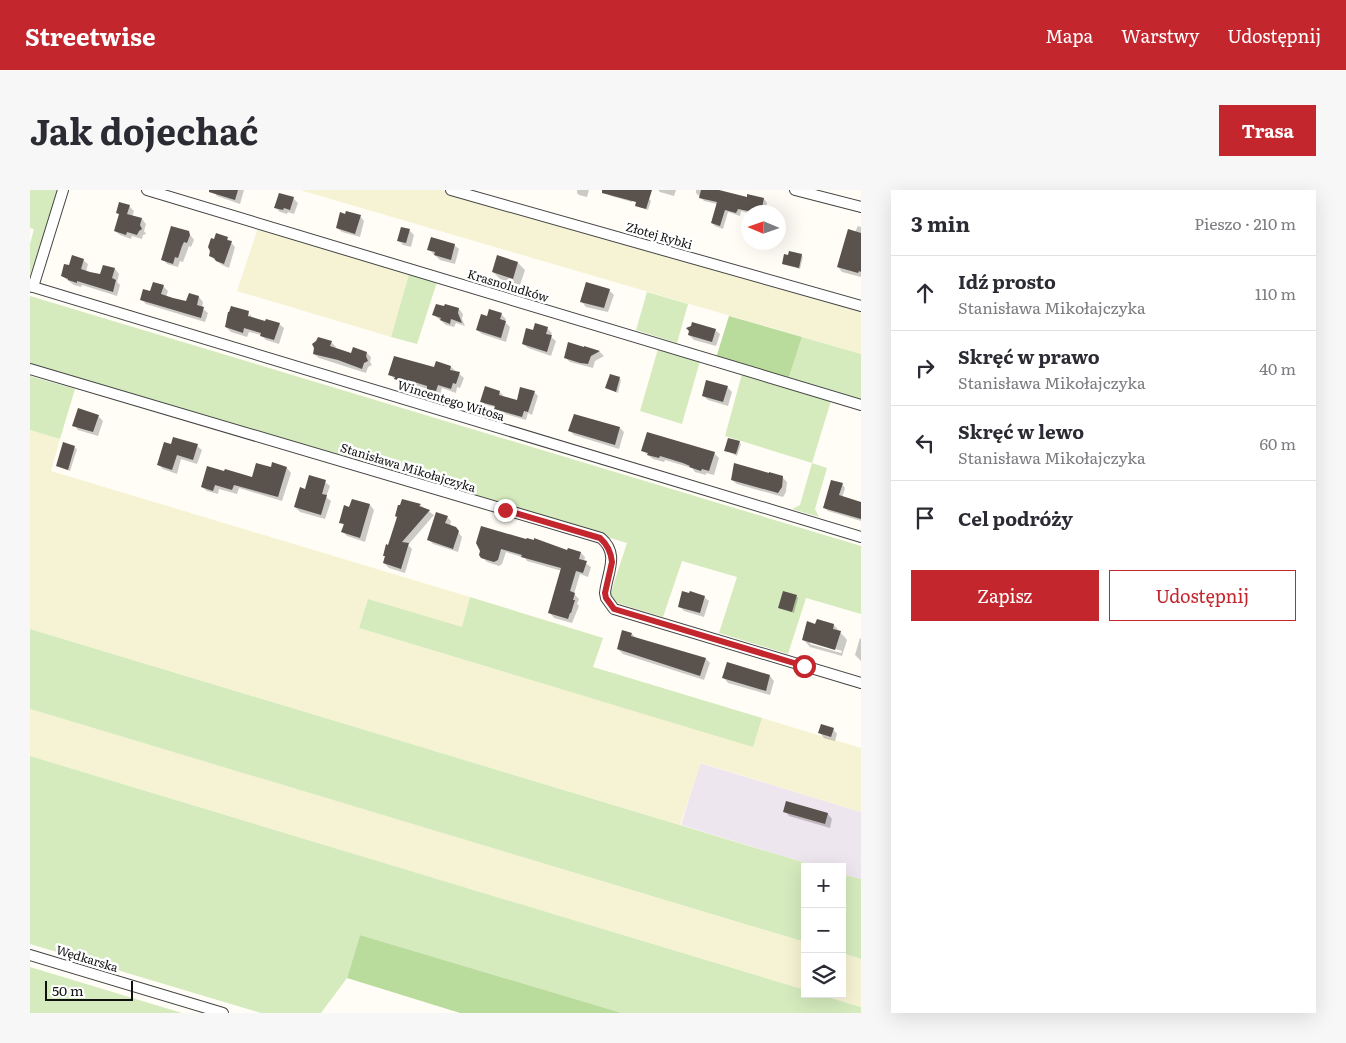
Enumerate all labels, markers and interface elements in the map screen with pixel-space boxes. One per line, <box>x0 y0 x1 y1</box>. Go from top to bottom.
text: Streetwise <box>25 18 155 53</box>
text: Mapa <box>1045 22 1093 49</box>
text: Warstwy <box>1121 22 1199 49</box>
text: Udostępnij <box>1227 22 1321 49</box>
text: Jak dojechać <box>30 104 258 156</box>
button: Trasa <box>1219 105 1316 156</box>
north arrow <box>741 205 786 250</box>
text: 3 min <box>911 207 970 238</box>
text: Pieszo · 210 m <box>1194 211 1296 235</box>
street label: Złotej Rybki <box>624 217 695 253</box>
street label: Krasnoludków <box>465 264 552 306</box>
text: Idź prosto <box>958 267 1056 295</box>
icon: ahead <box>911 279 939 307</box>
text: 110 m <box>1255 281 1296 305</box>
text: Stanisława Mikołajczyka <box>958 295 1146 319</box>
text: Skręć w prawo <box>958 342 1100 370</box>
icon: right <box>911 354 939 382</box>
text: 40 m <box>1259 356 1296 380</box>
text: Stanisława Mikołajczyka <box>958 370 1146 394</box>
street label: Wincentego Witosa <box>395 375 508 425</box>
text: Skręć w lewo <box>958 417 1084 445</box>
icon: left <box>911 429 939 457</box>
text: 60 m <box>1259 431 1296 455</box>
street label: Stanisława Mikołajczyka <box>338 438 479 496</box>
text: Stanisława Mikołajczyka <box>958 445 1146 469</box>
route end <box>494 499 517 522</box>
icon: arrive <box>911 504 939 532</box>
text: Cel podróży <box>958 504 1073 532</box>
button: Zapisz <box>911 570 1099 621</box>
button: Udostępnij <box>1109 570 1296 621</box>
route start <box>793 655 816 678</box>
map controls <box>801 863 846 998</box>
button: + <box>801 863 846 908</box>
button: − <box>801 908 846 953</box>
street label: Wędkarska <box>54 940 121 976</box>
button: layers <box>801 953 846 998</box>
scale bar <box>45 978 132 1001</box>
text: 50 m <box>52 980 84 1000</box>

